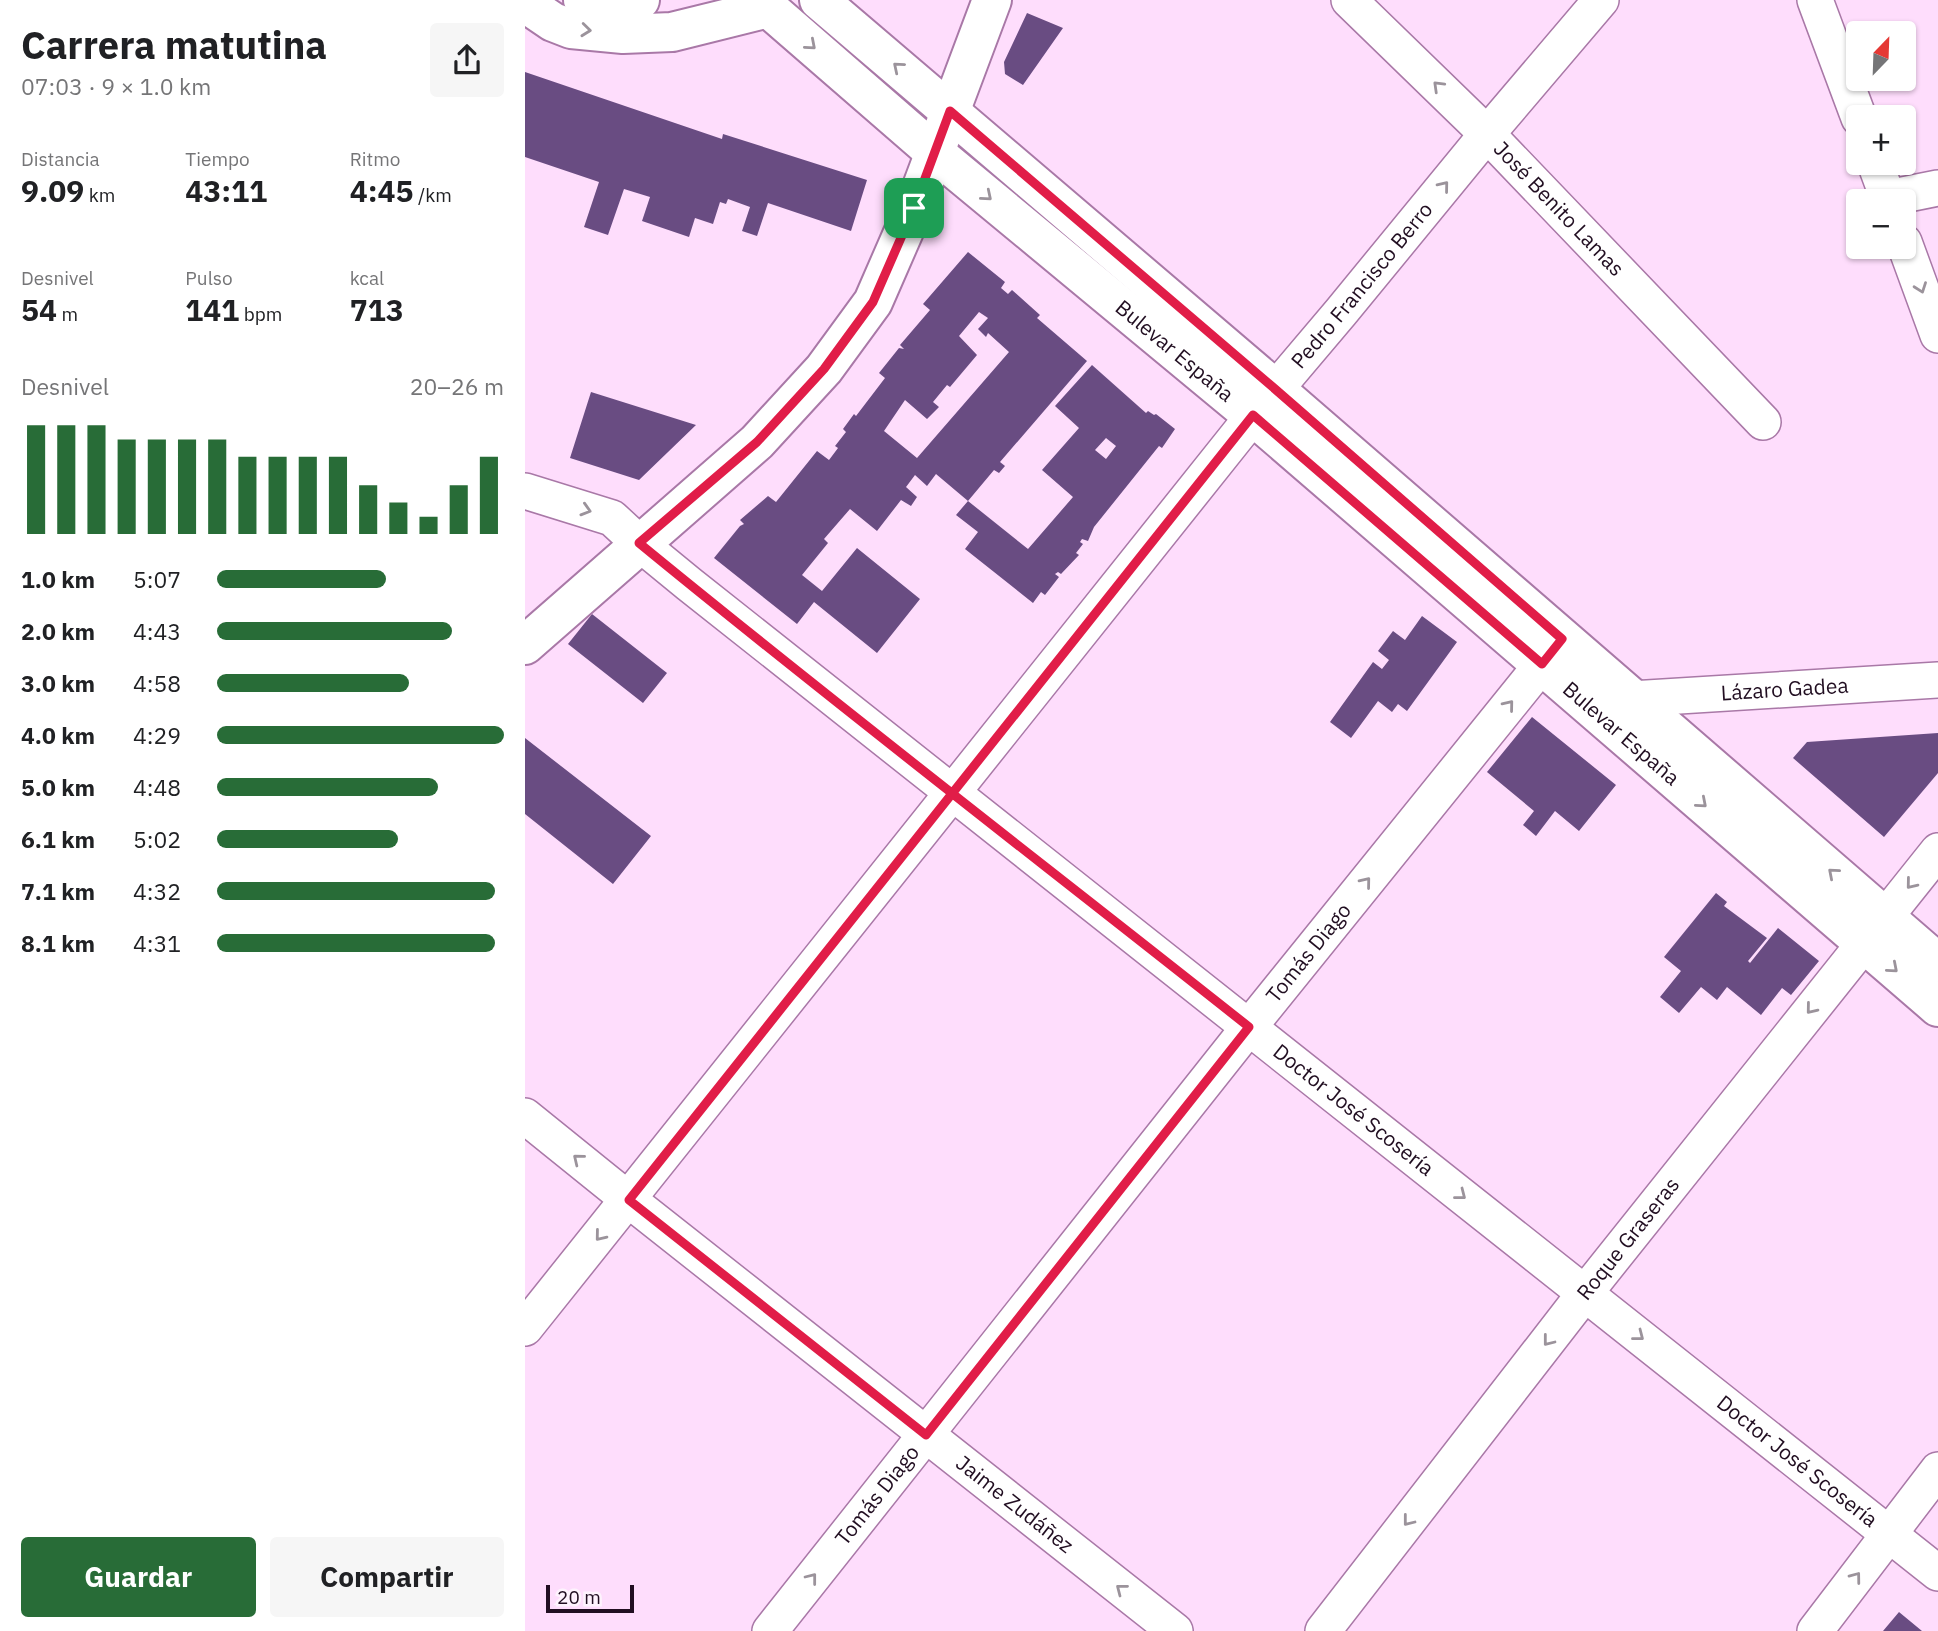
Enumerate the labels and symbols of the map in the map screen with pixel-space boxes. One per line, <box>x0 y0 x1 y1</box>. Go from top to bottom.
north arrow <box>1846 21 1916 91</box>
one-way arrow <box>581 22 592 37</box>
one-way arrow <box>803 37 816 49</box>
one-way arrow <box>893 63 906 75</box>
one-way arrow <box>1433 82 1446 95</box>
street label: José Benito Lamas <box>1488 134 1631 282</box>
pin <box>884 178 944 238</box>
one-way arrow <box>1436 182 1448 195</box>
one-way arrow <box>978 188 991 200</box>
street label: Pedro Francisco Berro <box>1284 196 1438 374</box>
one-way arrow <box>1913 282 1927 294</box>
street label: Bulevar España <box>1110 293 1240 408</box>
one-way arrow <box>580 501 592 516</box>
street label: Lázaro Gadea <box>1720 671 1849 706</box>
street label: Bulevar España <box>1557 675 1686 791</box>
one-way arrow <box>1501 701 1513 714</box>
one-way arrow <box>1694 795 1707 807</box>
one-way arrow <box>1828 869 1841 881</box>
one-way arrow <box>1907 877 1920 889</box>
one-way arrow <box>1358 878 1370 891</box>
street label: Tomás Diago <box>1259 897 1357 1008</box>
one-way arrow <box>1884 960 1897 972</box>
one-way arrow <box>1807 1002 1820 1014</box>
street label: Doctor José Scosería <box>1268 1037 1440 1182</box>
one-way arrow <box>573 1154 585 1167</box>
street label: Roque Graseras <box>1570 1171 1685 1305</box>
one-way arrow <box>1453 1186 1465 1199</box>
one-way arrow <box>596 1227 608 1240</box>
one-way arrow <box>1631 1328 1644 1340</box>
one-way arrow <box>1543 1333 1556 1346</box>
street label: Doctor José Scosería <box>1712 1388 1884 1533</box>
street label: Tomás Diago <box>828 1439 925 1551</box>
street label: Jaime Zudáñez <box>951 1448 1080 1559</box>
one-way arrow <box>1404 1513 1417 1525</box>
one-way arrow <box>1848 1572 1861 1585</box>
one-way arrow <box>804 1573 817 1585</box>
scale bar <box>546 1582 633 1614</box>
one-way arrow <box>1117 1584 1129 1597</box>

